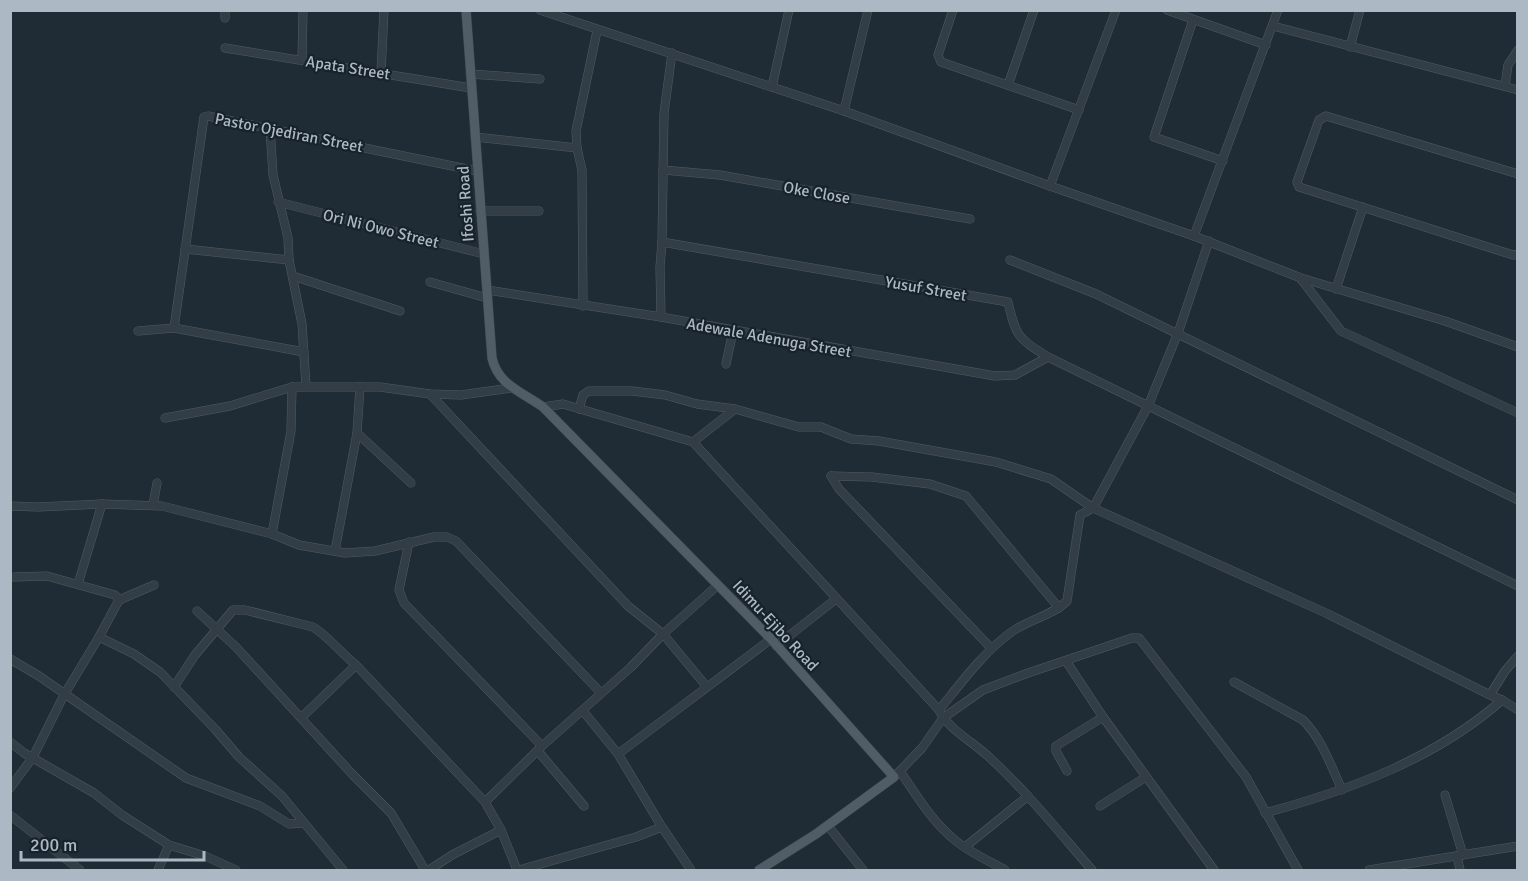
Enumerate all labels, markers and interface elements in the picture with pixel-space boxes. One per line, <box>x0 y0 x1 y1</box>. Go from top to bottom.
street label: Apata Street <box>304 51 392 85</box>
street label: Pastor Ojediran Street <box>213 109 365 157</box>
street label: Ifoshi Road <box>453 165 479 243</box>
street label: Oke Close <box>782 177 852 209</box>
street label: Ori Ni Owo Street <box>321 205 441 253</box>
street label: Yusuf Street <box>883 272 969 306</box>
street label: Adewale Adenuga Street <box>685 314 853 362</box>
street label: Idimu-Ejibo Road <box>728 576 822 675</box>
scale bar <box>21 824 204 862</box>
text: 200 m <box>30 834 77 856</box>

